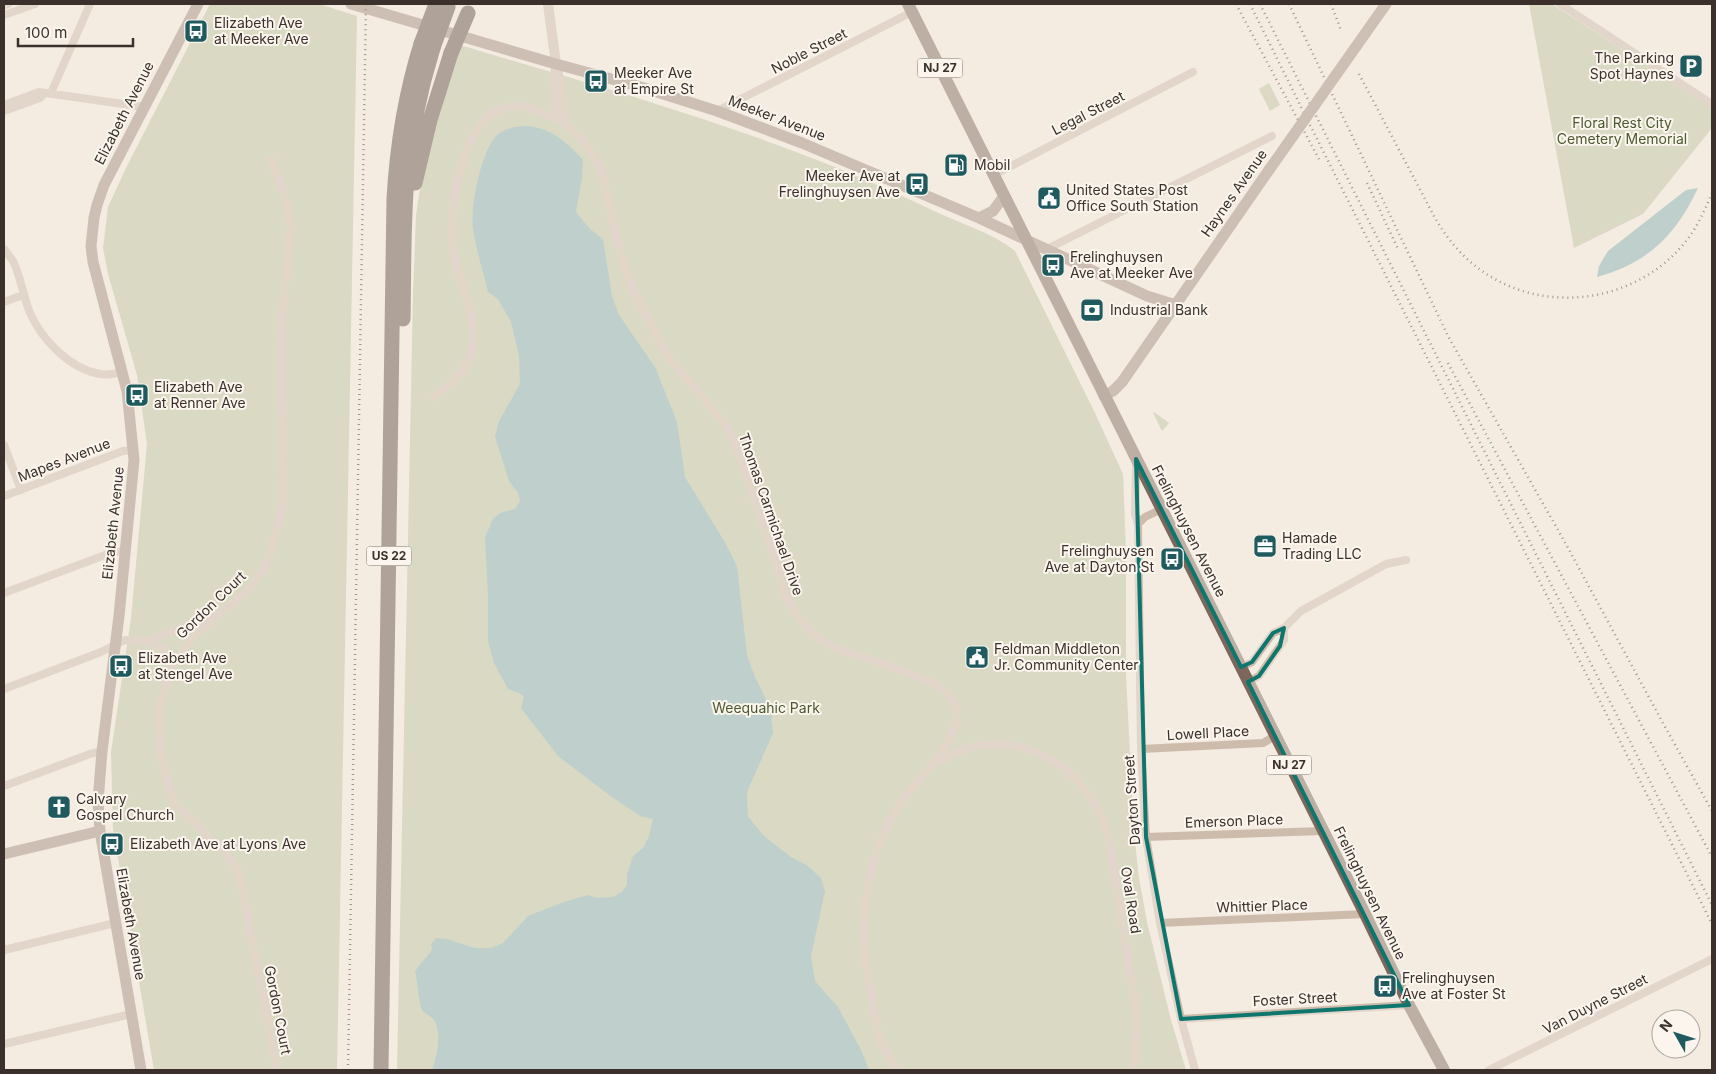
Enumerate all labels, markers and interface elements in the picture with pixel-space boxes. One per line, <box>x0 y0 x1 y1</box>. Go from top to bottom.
place label: Elizabeth Ave at Meeker Ave <box>214 14 309 47</box>
scale bar <box>18 15 132 47</box>
bus stop icon: Elizabeth Ave at Meeker Ave <box>183 18 209 44</box>
text: 100 m <box>25 23 67 42</box>
street label: Noble Street <box>768 24 850 77</box>
place label: The Parking Spot Haynes <box>1590 49 1674 82</box>
parking icon: The Parking Spot Haynes <box>1678 53 1704 79</box>
street label: Elizabeth Avenue <box>90 58 157 167</box>
road number: NJ 27 <box>918 58 962 78</box>
place label: Meeker Ave at Empire St <box>614 64 694 97</box>
bus stop icon: Meeker Ave at Empire St <box>583 68 609 94</box>
street label: Legal Street <box>1049 87 1127 138</box>
street label: Meeker Avenue <box>726 91 828 144</box>
park label: Floral Rest City Cemetery Memorial <box>1557 114 1687 147</box>
street label: Haynes Avenue <box>1197 146 1270 240</box>
fuel station icon: Mobil <box>943 152 969 178</box>
place label: Mobil <box>974 156 1010 173</box>
place label: Meeker Ave at Frelinghuysen Ave <box>779 167 900 200</box>
bus stop icon: Meeker Ave at Frelinghuysen Ave <box>904 171 930 197</box>
place label: United States Post Office South Station <box>1066 181 1199 214</box>
public building icon: United States Post Office South Station <box>1036 185 1062 211</box>
place label: Frelinghuysen Ave at Meeker Ave <box>1070 248 1193 281</box>
bus stop icon: Frelinghuysen Ave at Meeker Ave <box>1040 252 1066 278</box>
bank icon: Industrial Bank <box>1079 297 1105 323</box>
place label: Industrial Bank <box>1110 301 1208 318</box>
place label: Elizabeth Ave at Renner Ave <box>154 378 246 411</box>
bus stop icon: Elizabeth Ave at Renner Ave <box>124 382 150 408</box>
street label: Thomas Carmichael Drive <box>736 430 807 597</box>
street label: Mapes Avenue <box>15 434 112 485</box>
street label: Frelinghuysen Avenue <box>1149 462 1230 600</box>
street label: Elizabeth Avenue <box>98 466 127 580</box>
place label: Hamade Trading LLC <box>1282 529 1362 562</box>
office icon: Hamade Trading LLC <box>1252 533 1278 559</box>
place label: Frelinghuysen Ave at Dayton St <box>1045 542 1154 575</box>
road number: US 22 <box>366 546 412 566</box>
bus stop icon: Frelinghuysen Ave at Dayton St <box>1159 546 1185 572</box>
street label: Gordon Court <box>172 567 249 642</box>
place label: Feldman Middleton Jr. Community Center <box>994 640 1139 673</box>
public building icon: Feldman Middleton Jr. Community Center <box>964 644 990 670</box>
place label: Elizabeth Ave at Stengel Ave <box>138 649 233 682</box>
bus stop icon: Elizabeth Ave at Stengel Ave <box>108 653 134 679</box>
park label: Weequahic Park <box>712 699 820 716</box>
street label: Lowell Place <box>1166 722 1250 743</box>
street label: Dayton Street <box>1120 754 1143 846</box>
road number: NJ 27 <box>1266 756 1312 774</box>
place label: Calvary Gospel Church <box>76 790 174 823</box>
church icon: Calvary Gospel Church <box>46 794 72 820</box>
street label: Emerson Place <box>1184 810 1283 831</box>
street label: Frelinghuysen Avenue <box>1331 823 1410 962</box>
bus stop icon: Elizabeth Ave at Lyons Ave <box>99 831 125 857</box>
place label: Elizabeth Ave at Lyons Ave <box>130 835 306 852</box>
street label: Oval Road <box>1118 865 1145 935</box>
street label: Elizabeth Avenue <box>113 867 150 981</box>
street label: Whittier Place <box>1216 895 1308 916</box>
street label: Gordon Court <box>262 964 296 1056</box>
place label: Frelinghuysen Ave at Foster St <box>1402 969 1506 1002</box>
street label: Van Duyne Street <box>1540 970 1650 1037</box>
bus stop icon: Frelinghuysen Ave at Foster St <box>1372 973 1398 999</box>
street label: Foster Street <box>1252 988 1338 1009</box>
north arrow <box>1651 1009 1701 1059</box>
text: N <box>1656 1016 1675 1035</box>

